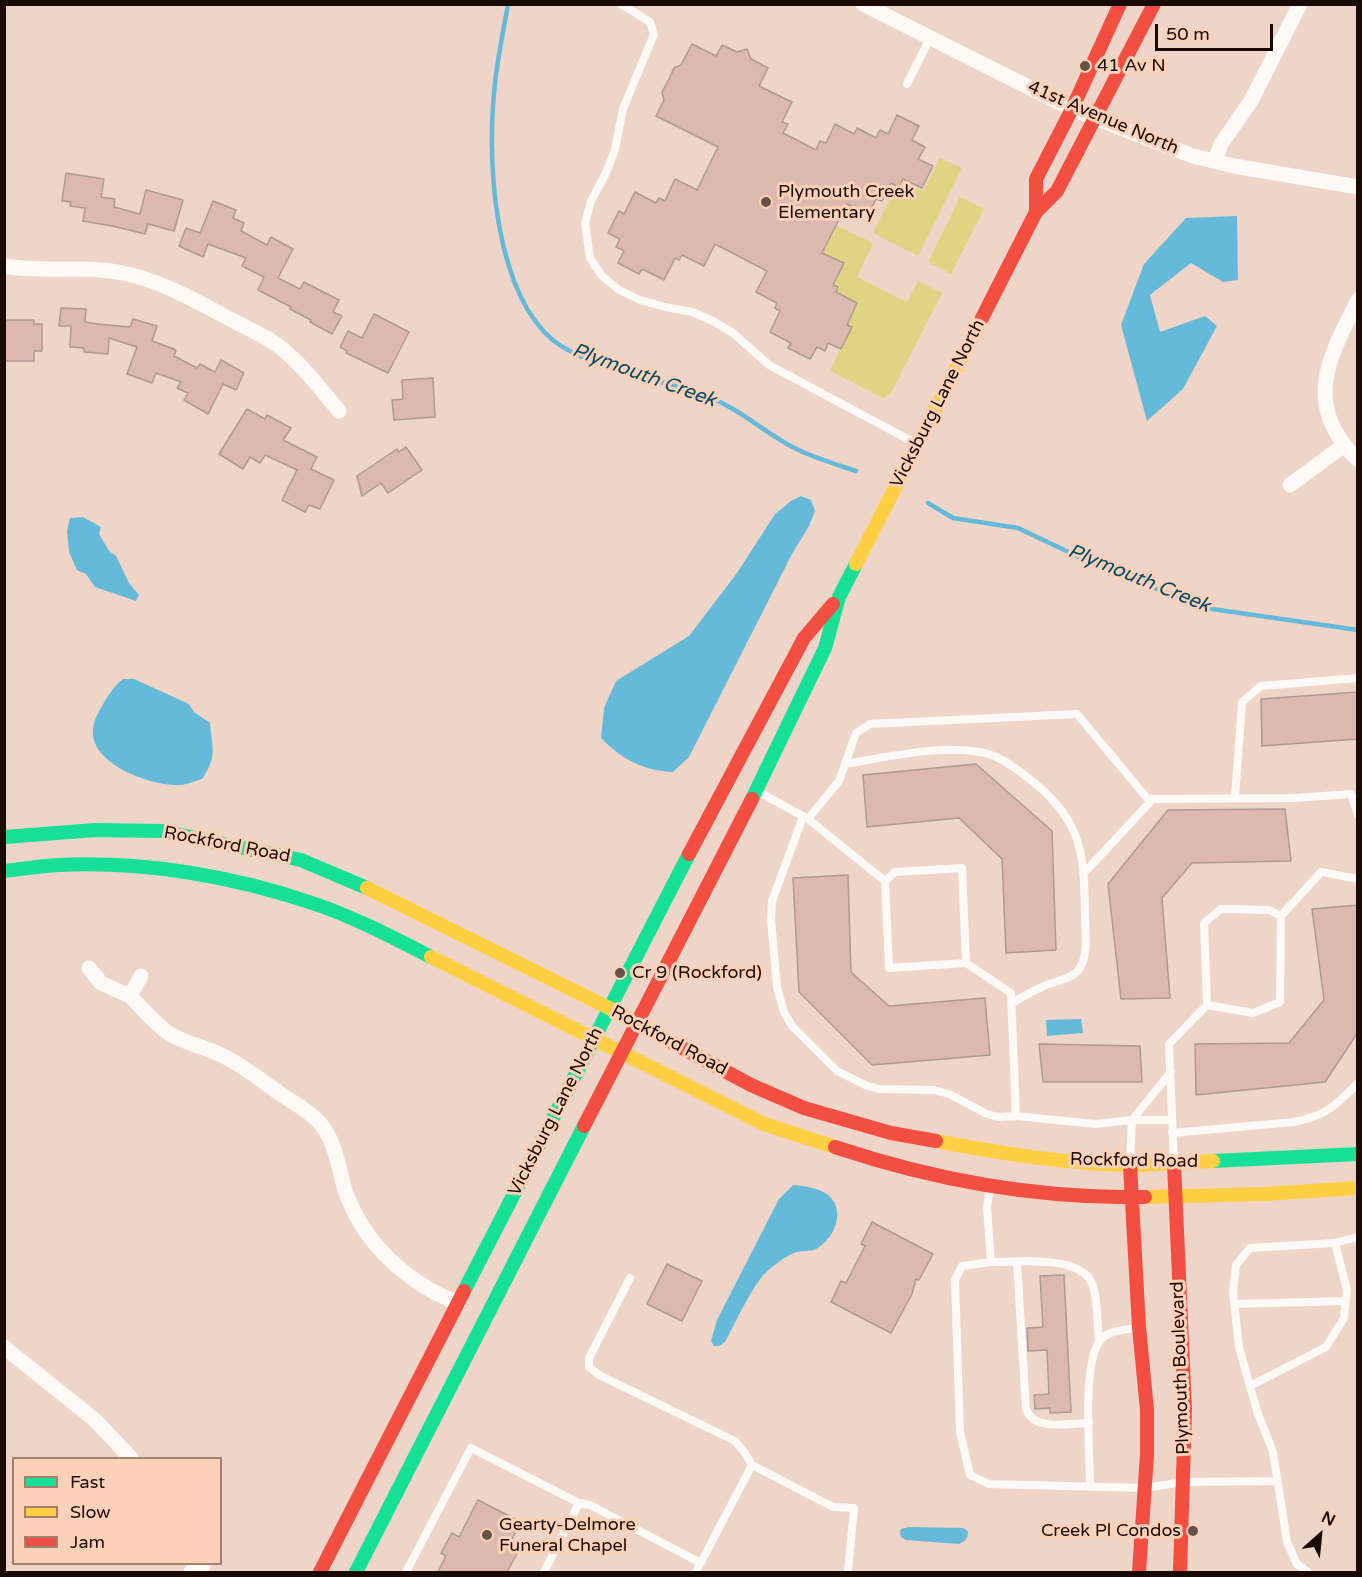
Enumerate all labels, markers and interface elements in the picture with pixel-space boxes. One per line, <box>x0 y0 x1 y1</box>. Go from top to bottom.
scale bar <box>1158 12 1276 50</box>
text: 50 m <box>1166 23 1210 45</box>
place label: 41 Av N <box>1097 55 1166 77</box>
marker: 41 Av N <box>1078 59 1092 73</box>
street label: 41st Avenue North <box>1024 76 1182 160</box>
place label: Plymouth Creek Elementary <box>778 181 914 224</box>
marker: Plymouth Creek Elementary <box>759 195 773 209</box>
street label: Vicksburg Lane North <box>886 316 990 492</box>
water label: Plymouth Creek <box>569 339 719 413</box>
water label: Plymouth Creek <box>1064 540 1214 618</box>
street label: Rockford Road <box>162 822 292 868</box>
place label: Cr 9 (Rockford) <box>632 962 762 984</box>
marker: Cr 9 (Rockford) <box>613 966 627 980</box>
street label: Rockford Road <box>607 1001 731 1081</box>
street label: Vicksburg Lane North <box>504 1024 608 1200</box>
street label: Rockford Road <box>1070 1149 1198 1173</box>
street label: Plymouth Boulevard <box>1167 1281 1195 1455</box>
legend <box>12 1457 222 1565</box>
text: Fast <box>70 1471 105 1493</box>
text: Slow <box>70 1501 111 1523</box>
north arrow <box>1290 1505 1350 1565</box>
text: N <box>1318 1507 1338 1531</box>
place label: Gearty-Delmore Funeral Chapel <box>499 1514 636 1556</box>
place label: Creek Pl Condos <box>1041 1520 1181 1542</box>
marker: Creek Pl Condos <box>1186 1524 1200 1538</box>
marker: Gearty-Delmore Funeral Chapel <box>480 1528 494 1542</box>
text: Jam <box>70 1531 105 1553</box>

